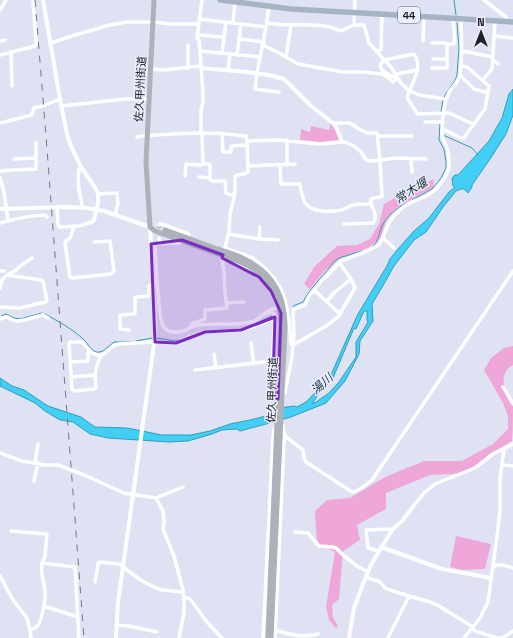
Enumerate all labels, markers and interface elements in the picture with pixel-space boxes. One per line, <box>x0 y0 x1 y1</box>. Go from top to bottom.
road number: 44 <box>398 7 420 23</box>
north arrow <box>461 12 501 52</box>
text: N <box>477 15 485 29</box>
street label: 佐久甲州街道 <box>131 56 149 122</box>
water label: 常木堰 <box>392 173 432 208</box>
street label: 佐久甲州街道 <box>264 357 280 423</box>
water label: 湯川 <box>308 369 338 398</box>

